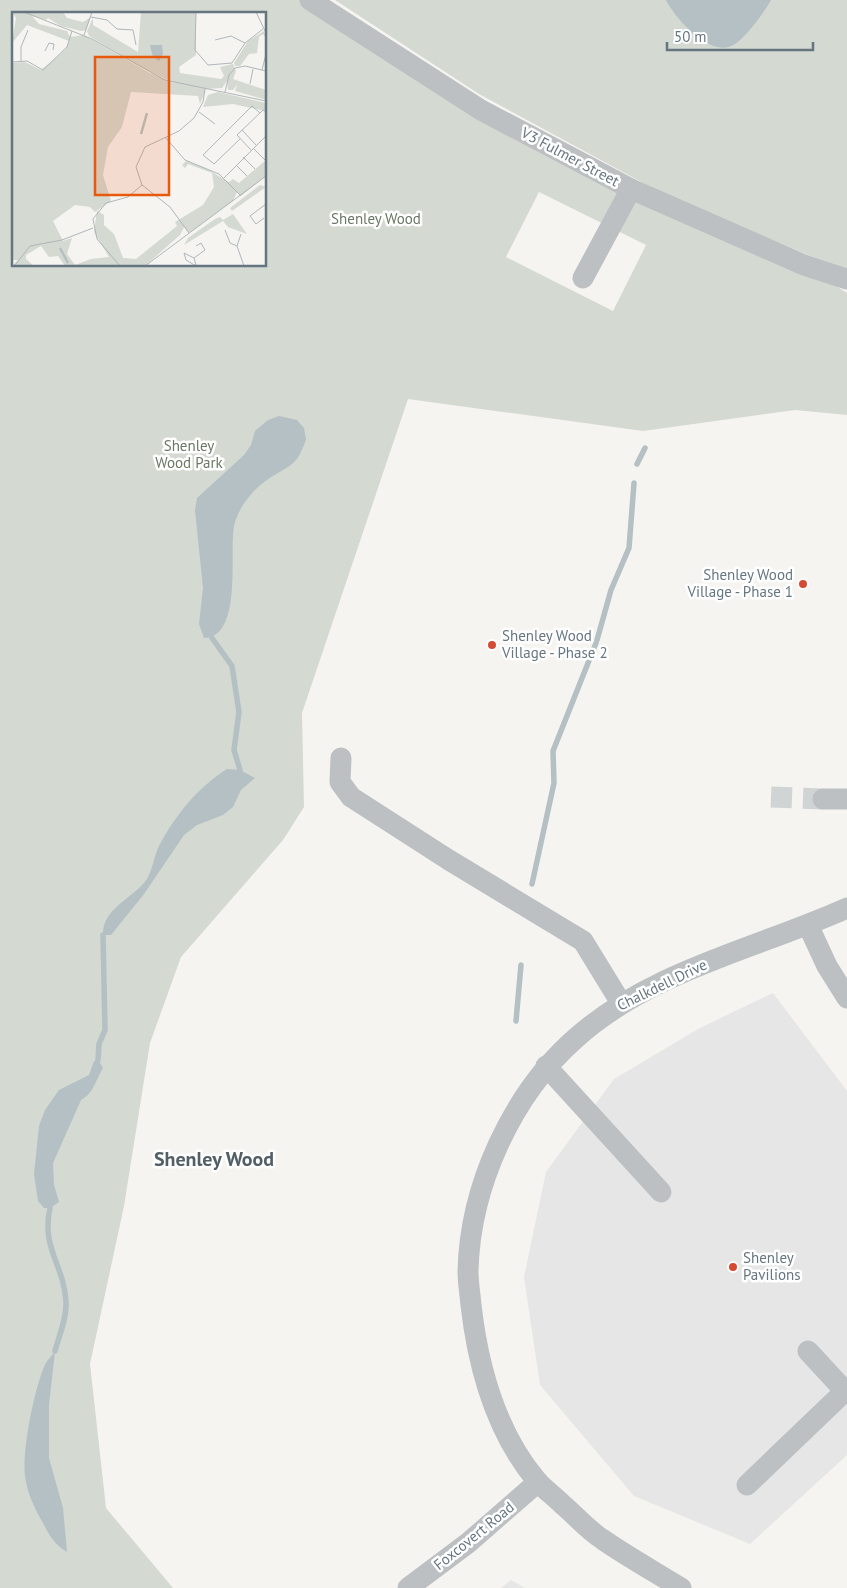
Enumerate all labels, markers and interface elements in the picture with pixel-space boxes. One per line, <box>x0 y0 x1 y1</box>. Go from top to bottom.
inset map <box>12 12 266 266</box>
scale bar <box>667 20 813 52</box>
text: 50 m <box>674 27 707 46</box>
street label: V3 Fulmer Street <box>517 122 622 190</box>
park label: Shenley Wood <box>331 209 421 228</box>
park label: Shenley Wood Park <box>155 436 224 472</box>
place label: Shenley Wood Village - Phase 1 <box>686 565 793 601</box>
marker: Shenley Wood Village - Phase 1 <box>797 578 809 590</box>
place label: Shenley Wood Village - Phase 2 <box>501 626 608 662</box>
marker: Shenley Wood Village - Phase 2 <box>486 639 498 651</box>
street label: Chalkdell Drive <box>614 955 710 1015</box>
district label: Shenley Wood <box>154 1146 274 1172</box>
place label: Shenley Pavilions <box>743 1248 801 1284</box>
marker: Shenley Pavilions <box>727 1261 739 1273</box>
street label: Foxcovert Road <box>430 1497 518 1574</box>

